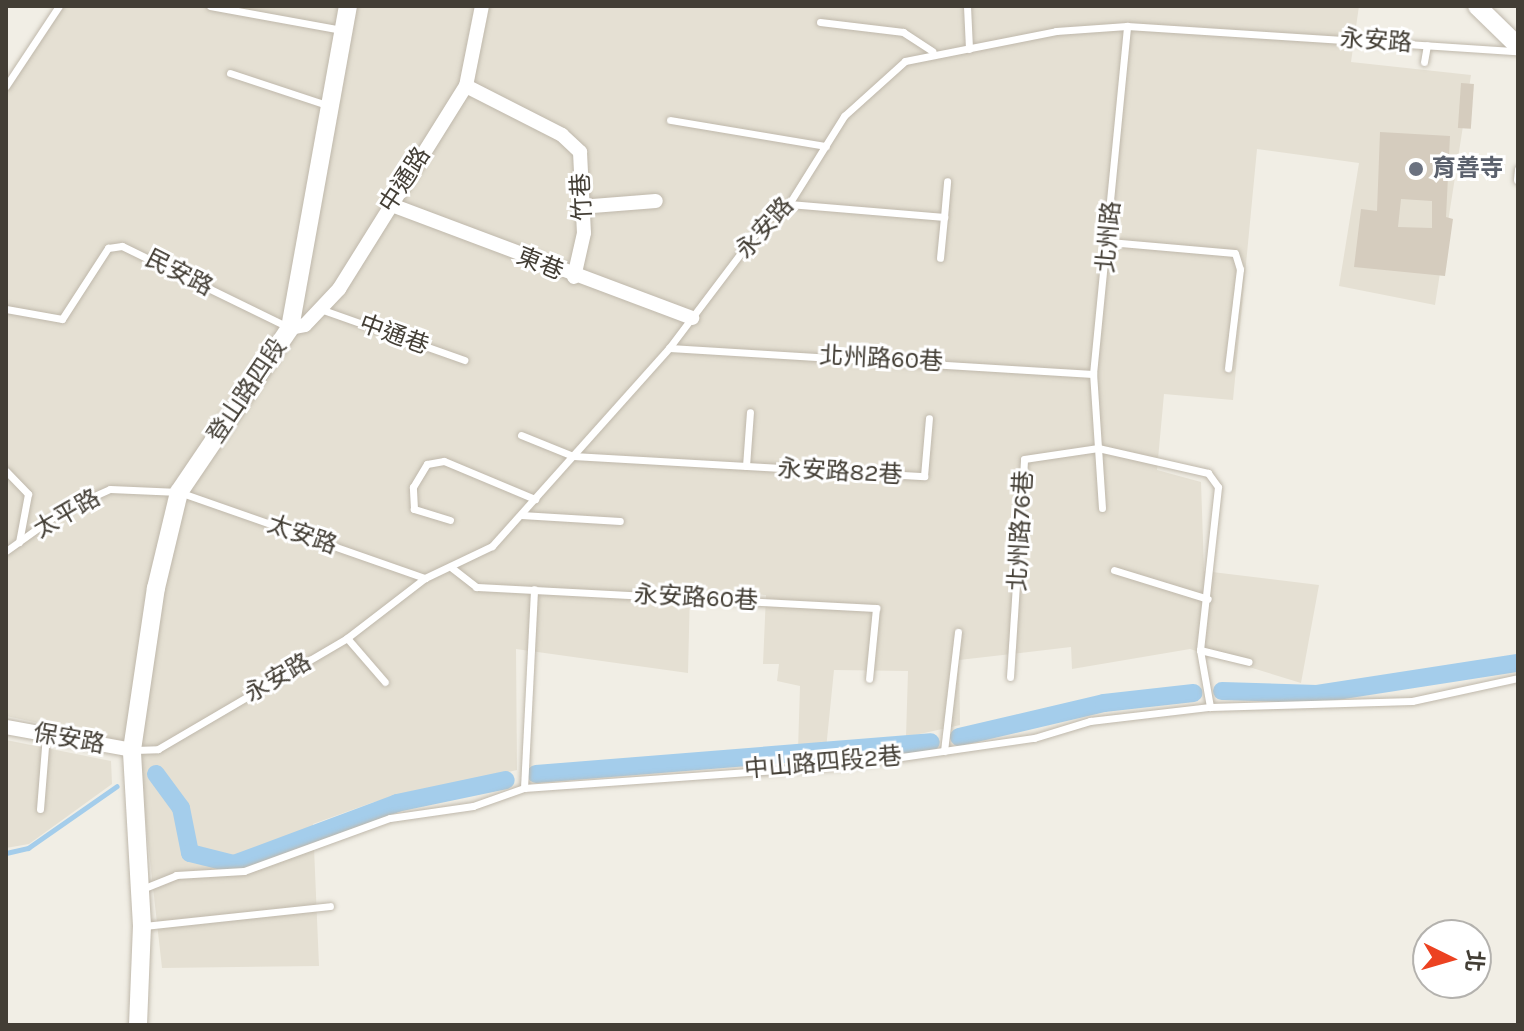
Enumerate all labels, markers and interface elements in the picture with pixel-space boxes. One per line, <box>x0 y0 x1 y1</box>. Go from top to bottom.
street label: 永安路 <box>1339 24 1413 58</box>
street label: 中通路 <box>373 142 437 218</box>
place label: 育善寺 <box>1432 155 1504 183</box>
marker: 育善寺 <box>1407 160 1425 178</box>
street label: 竹巷 <box>566 172 598 222</box>
street label: 永安路 <box>730 192 800 264</box>
street label: 北州路 <box>1092 200 1126 274</box>
street label: 東巷 <box>512 242 568 286</box>
street label: 民安路 <box>140 244 218 302</box>
street label: 中通巷 <box>355 309 433 361</box>
street label: 登山路四段 <box>202 333 292 449</box>
street label: 北州路60巷 <box>818 341 944 377</box>
street label: 永安路82巷 <box>777 454 903 490</box>
street label: 北州路76巷 <box>1003 470 1039 592</box>
street label: 太平路 <box>29 484 105 544</box>
street label: 太安路 <box>263 510 341 560</box>
street label: 永安路60巷 <box>633 580 759 616</box>
street label: 永安路 <box>240 648 316 708</box>
street label: 保安路 <box>31 719 107 759</box>
street label: 中山路四段2巷 <box>743 742 903 784</box>
north arrow <box>1412 919 1492 999</box>
text: 北 <box>1460 949 1488 973</box>

